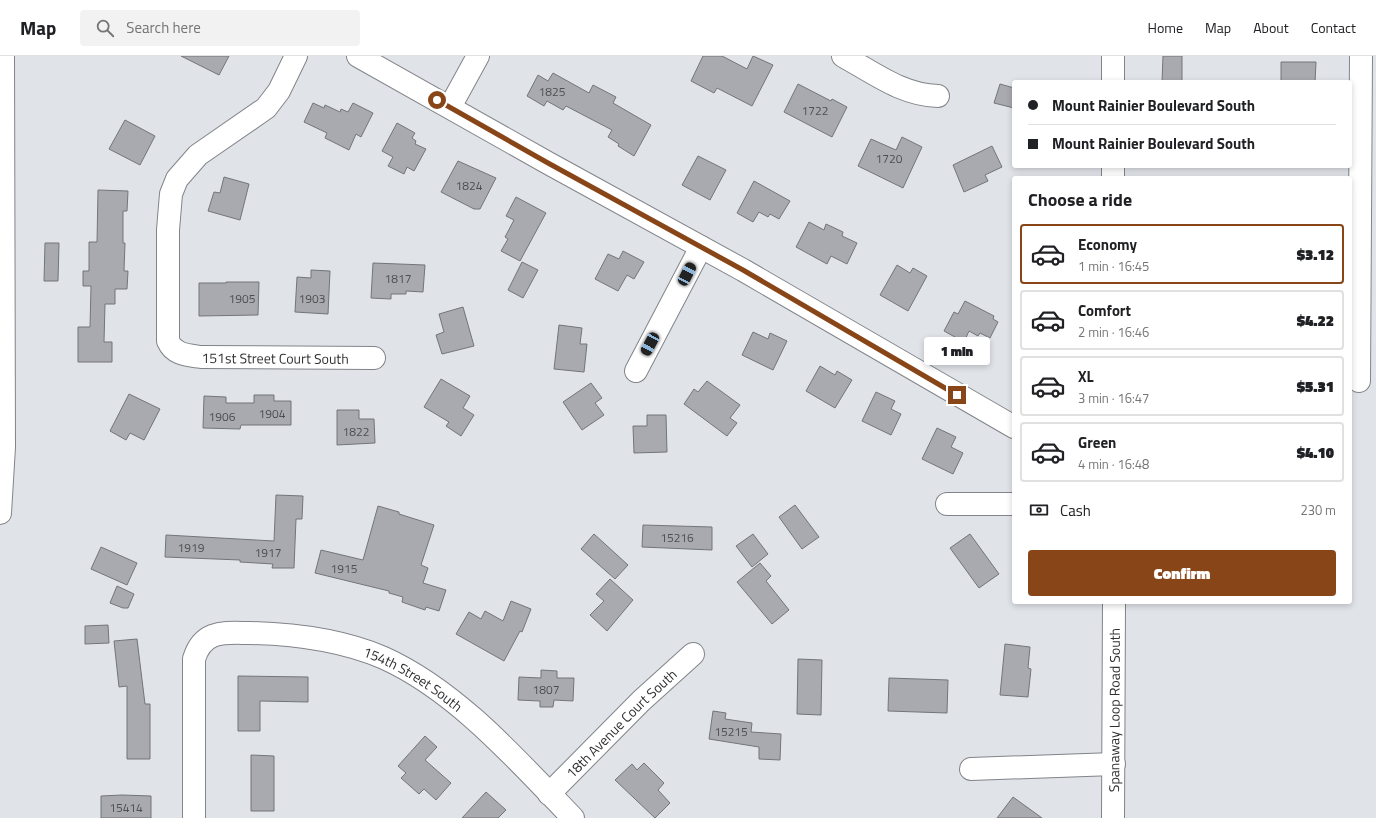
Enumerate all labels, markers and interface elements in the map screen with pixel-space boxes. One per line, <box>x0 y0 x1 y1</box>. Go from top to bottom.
search box <box>80 10 360 46</box>
text: Map <box>20 13 56 42</box>
text: Search here <box>126 16 201 39</box>
icon: search <box>94 17 116 39</box>
text: Home <box>1148 17 1183 38</box>
text: Map <box>1205 17 1231 38</box>
text: About <box>1253 17 1289 38</box>
text: Contact <box>1311 17 1356 38</box>
house number: 1825 <box>539 82 566 101</box>
route start <box>428 91 446 109</box>
text: Mount Rainier Boulevard South <box>1052 94 1255 117</box>
house number: 1722 <box>802 101 828 120</box>
text: Mount Rainier Boulevard South <box>1052 132 1255 155</box>
house number: 1720 <box>876 149 903 168</box>
house number: 1824 <box>456 176 483 195</box>
text: Choose a ride <box>1028 186 1132 213</box>
text: Economy <box>1078 233 1137 256</box>
icon: car <box>1030 236 1066 272</box>
text: $3.12 <box>1297 243 1334 266</box>
text: 1 min · 16:45 <box>1078 256 1149 276</box>
car <box>676 261 698 287</box>
house number: 1817 <box>385 269 411 288</box>
house number: 1905 <box>229 289 256 308</box>
house number: 1903 <box>299 289 325 308</box>
text: Comfort <box>1078 299 1131 322</box>
icon: car <box>1030 302 1066 338</box>
text: $4.22 <box>1297 309 1334 332</box>
text: 2 min · 16:46 <box>1078 322 1149 342</box>
car <box>639 331 661 357</box>
callout: 1 min <box>924 337 990 365</box>
text: 1 min <box>941 341 973 361</box>
street label: 151st Street Court South <box>201 347 349 368</box>
text: XL <box>1078 365 1094 388</box>
icon: car <box>1030 368 1066 404</box>
text: $5.31 <box>1297 375 1334 398</box>
route end <box>948 386 966 404</box>
text: 3 min · 16:47 <box>1078 388 1149 408</box>
house number: 1904 <box>259 404 286 423</box>
house number: 1906 <box>209 407 236 426</box>
house number: 1822 <box>343 422 369 441</box>
text: Green <box>1078 431 1116 454</box>
icon: car <box>1030 434 1066 470</box>
text: $4.10 <box>1297 441 1334 464</box>
text: 4 min · 16:48 <box>1078 454 1149 474</box>
icon: cash <box>1028 499 1050 521</box>
text: Cash <box>1060 499 1091 522</box>
text: 230 m <box>1300 500 1336 520</box>
house number: 15216 <box>660 528 694 547</box>
house number: 1919 <box>178 538 205 557</box>
house number: 1917 <box>255 543 281 562</box>
button: Confirm <box>1028 550 1336 596</box>
house number: 1915 <box>331 559 358 578</box>
street label: Spanaway Loop Road South <box>1103 628 1124 792</box>
street label: 154th Street South <box>361 641 468 716</box>
street label: 18th Avenue Court South <box>560 663 681 782</box>
house number: 1807 <box>533 680 559 699</box>
house number: 15215 <box>714 722 748 741</box>
house number: 15414 <box>109 798 143 817</box>

